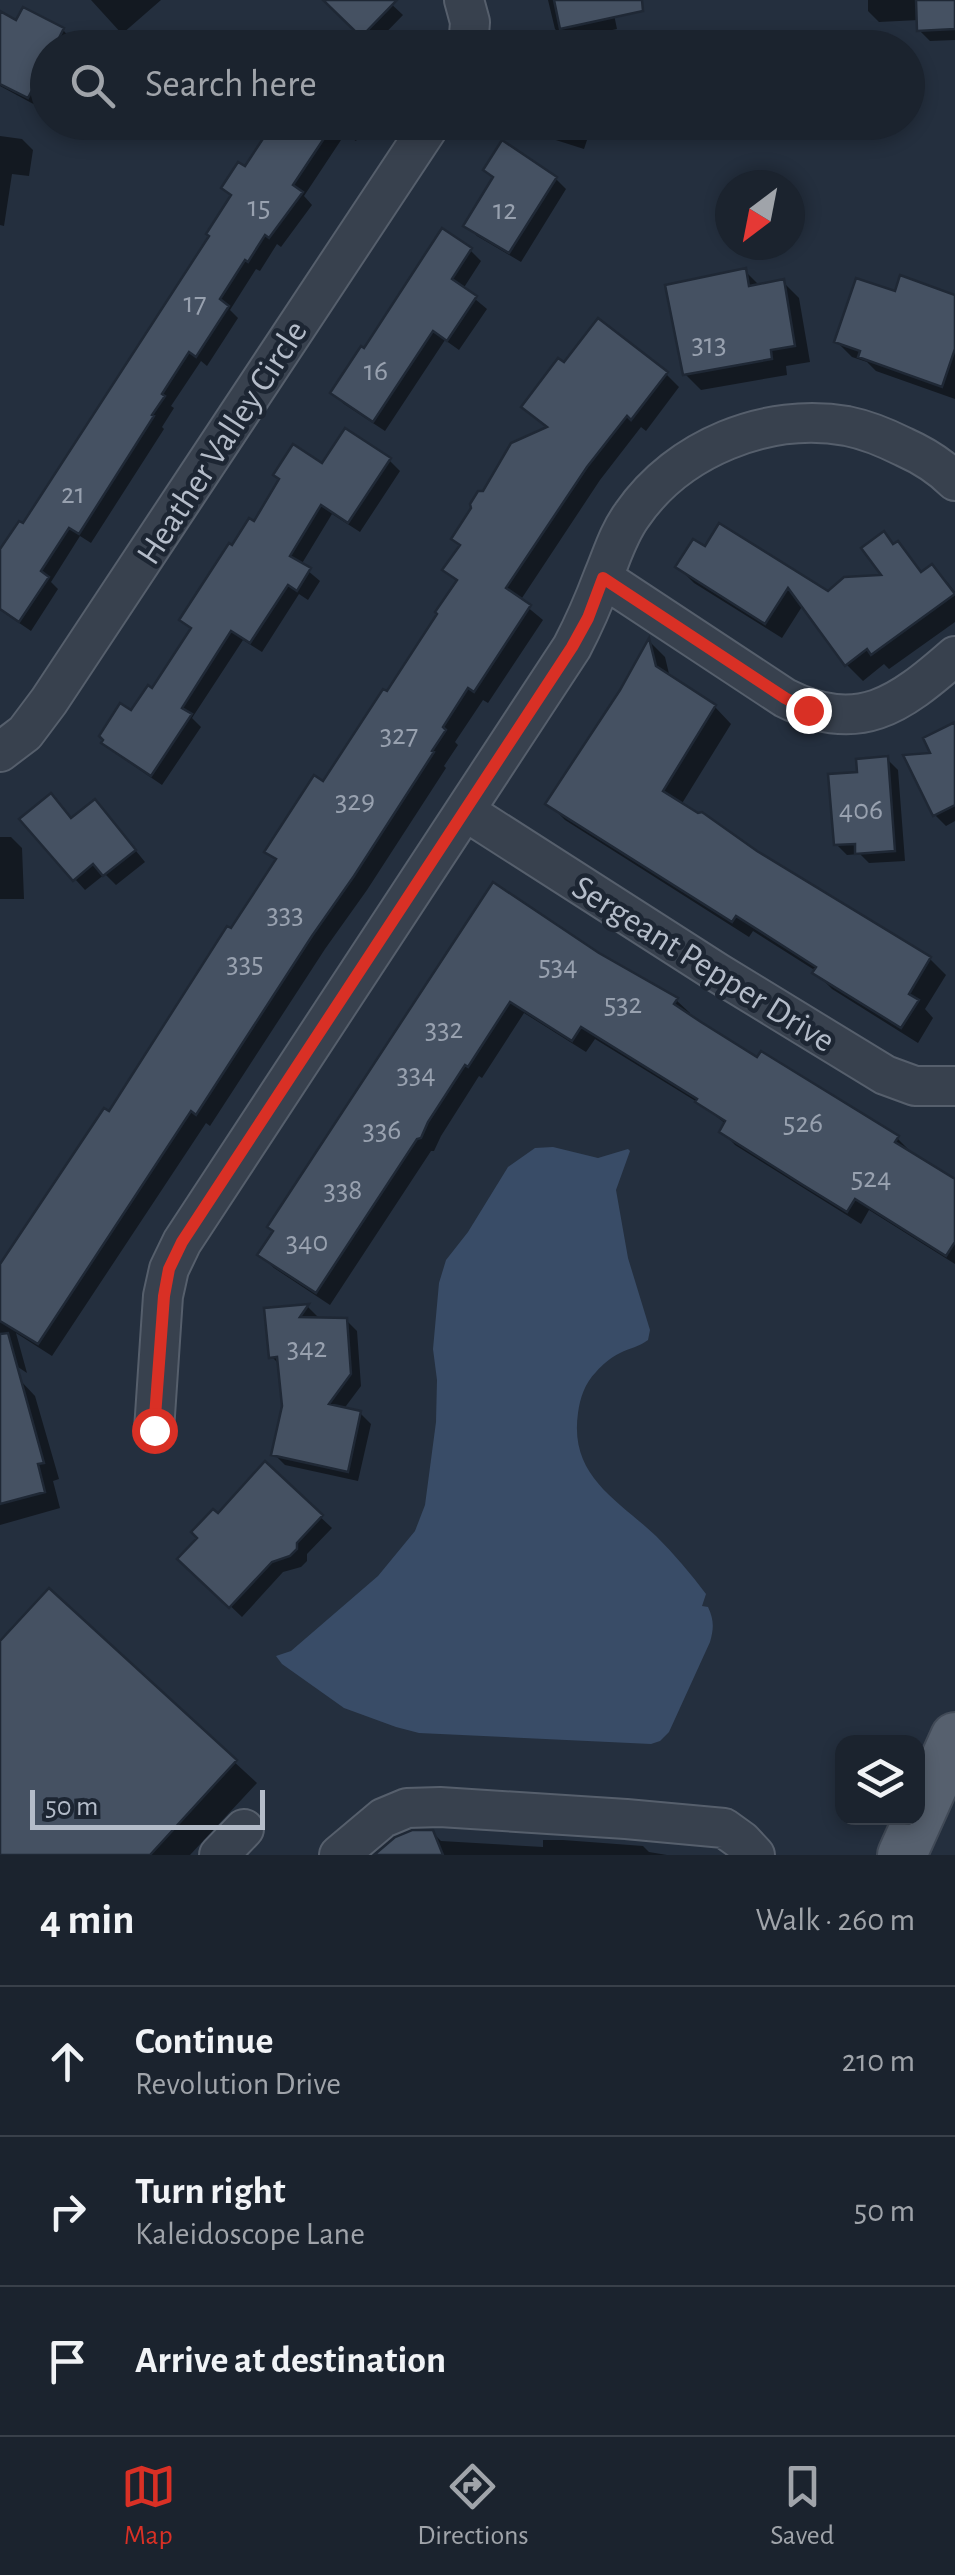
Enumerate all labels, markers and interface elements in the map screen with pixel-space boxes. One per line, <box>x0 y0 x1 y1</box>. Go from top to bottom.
search box <box>30 30 925 140</box>
icon: search <box>65 58 120 113</box>
text: Search here <box>145 66 317 104</box>
north arrow <box>715 170 805 260</box>
house number: 15 <box>248 192 270 222</box>
house number: 12 <box>493 195 517 225</box>
house number: 17 <box>184 288 206 318</box>
street label: Heather Valley Circle <box>131 315 314 571</box>
house number: 313 <box>691 329 727 359</box>
house number: 16 <box>364 356 388 386</box>
house number: 21 <box>61 479 85 509</box>
route end <box>786 688 832 734</box>
house number: 327 <box>380 720 418 750</box>
house number: 329 <box>335 786 375 816</box>
house number: 406 <box>839 795 883 825</box>
street label: Sergeant Pepper Drive <box>566 869 840 1059</box>
house number: 333 <box>266 899 304 929</box>
house number: 335 <box>226 948 264 978</box>
house number: 534 <box>538 951 578 981</box>
house number: 532 <box>604 989 642 1019</box>
house number: 332 <box>425 1014 463 1044</box>
house number: 334 <box>396 1059 436 1089</box>
house number: 526 <box>783 1108 823 1138</box>
house number: 336 <box>363 1115 401 1145</box>
house number: 524 <box>851 1163 891 1193</box>
house number: 338 <box>324 1175 362 1205</box>
house number: 340 <box>286 1227 328 1257</box>
house number: 342 <box>287 1333 327 1363</box>
route start <box>132 1408 178 1454</box>
map controls <box>835 1735 925 1825</box>
button: layers <box>835 1735 925 1825</box>
scale bar <box>30 1785 265 1830</box>
text: 50 m <box>45 1793 99 1821</box>
text: 4 min <box>40 1899 135 1941</box>
text: Walk · 260 m <box>756 1904 915 1936</box>
text: Continue <box>135 2023 273 2061</box>
icon: ahead <box>40 2034 95 2089</box>
text: 210 m <box>842 2045 915 2077</box>
text: Revolution Drive <box>135 2068 341 2100</box>
text: Turn right <box>135 2173 285 2211</box>
icon: right <box>40 2184 95 2239</box>
text: 50 m <box>854 2195 915 2227</box>
text: Kaleidoscope Lane <box>135 2218 365 2250</box>
icon: arrive <box>40 2334 95 2389</box>
text: Arrive at destination <box>135 2342 446 2380</box>
tab: Map <box>121 2459 176 2553</box>
tab: Directions <box>417 2459 529 2553</box>
tab: Saved <box>770 2459 834 2553</box>

